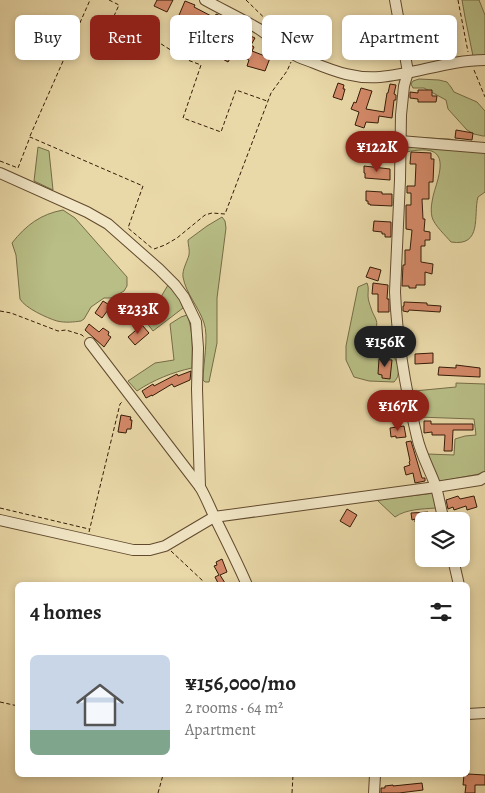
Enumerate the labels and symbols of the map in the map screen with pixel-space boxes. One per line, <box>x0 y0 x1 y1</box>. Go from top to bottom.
pin: ¥122K <box>342 130 412 173</box>
pin: ¥233K <box>103 292 173 335</box>
pin: ¥156K <box>350 326 420 368</box>
pin: ¥167K <box>363 390 433 432</box>

